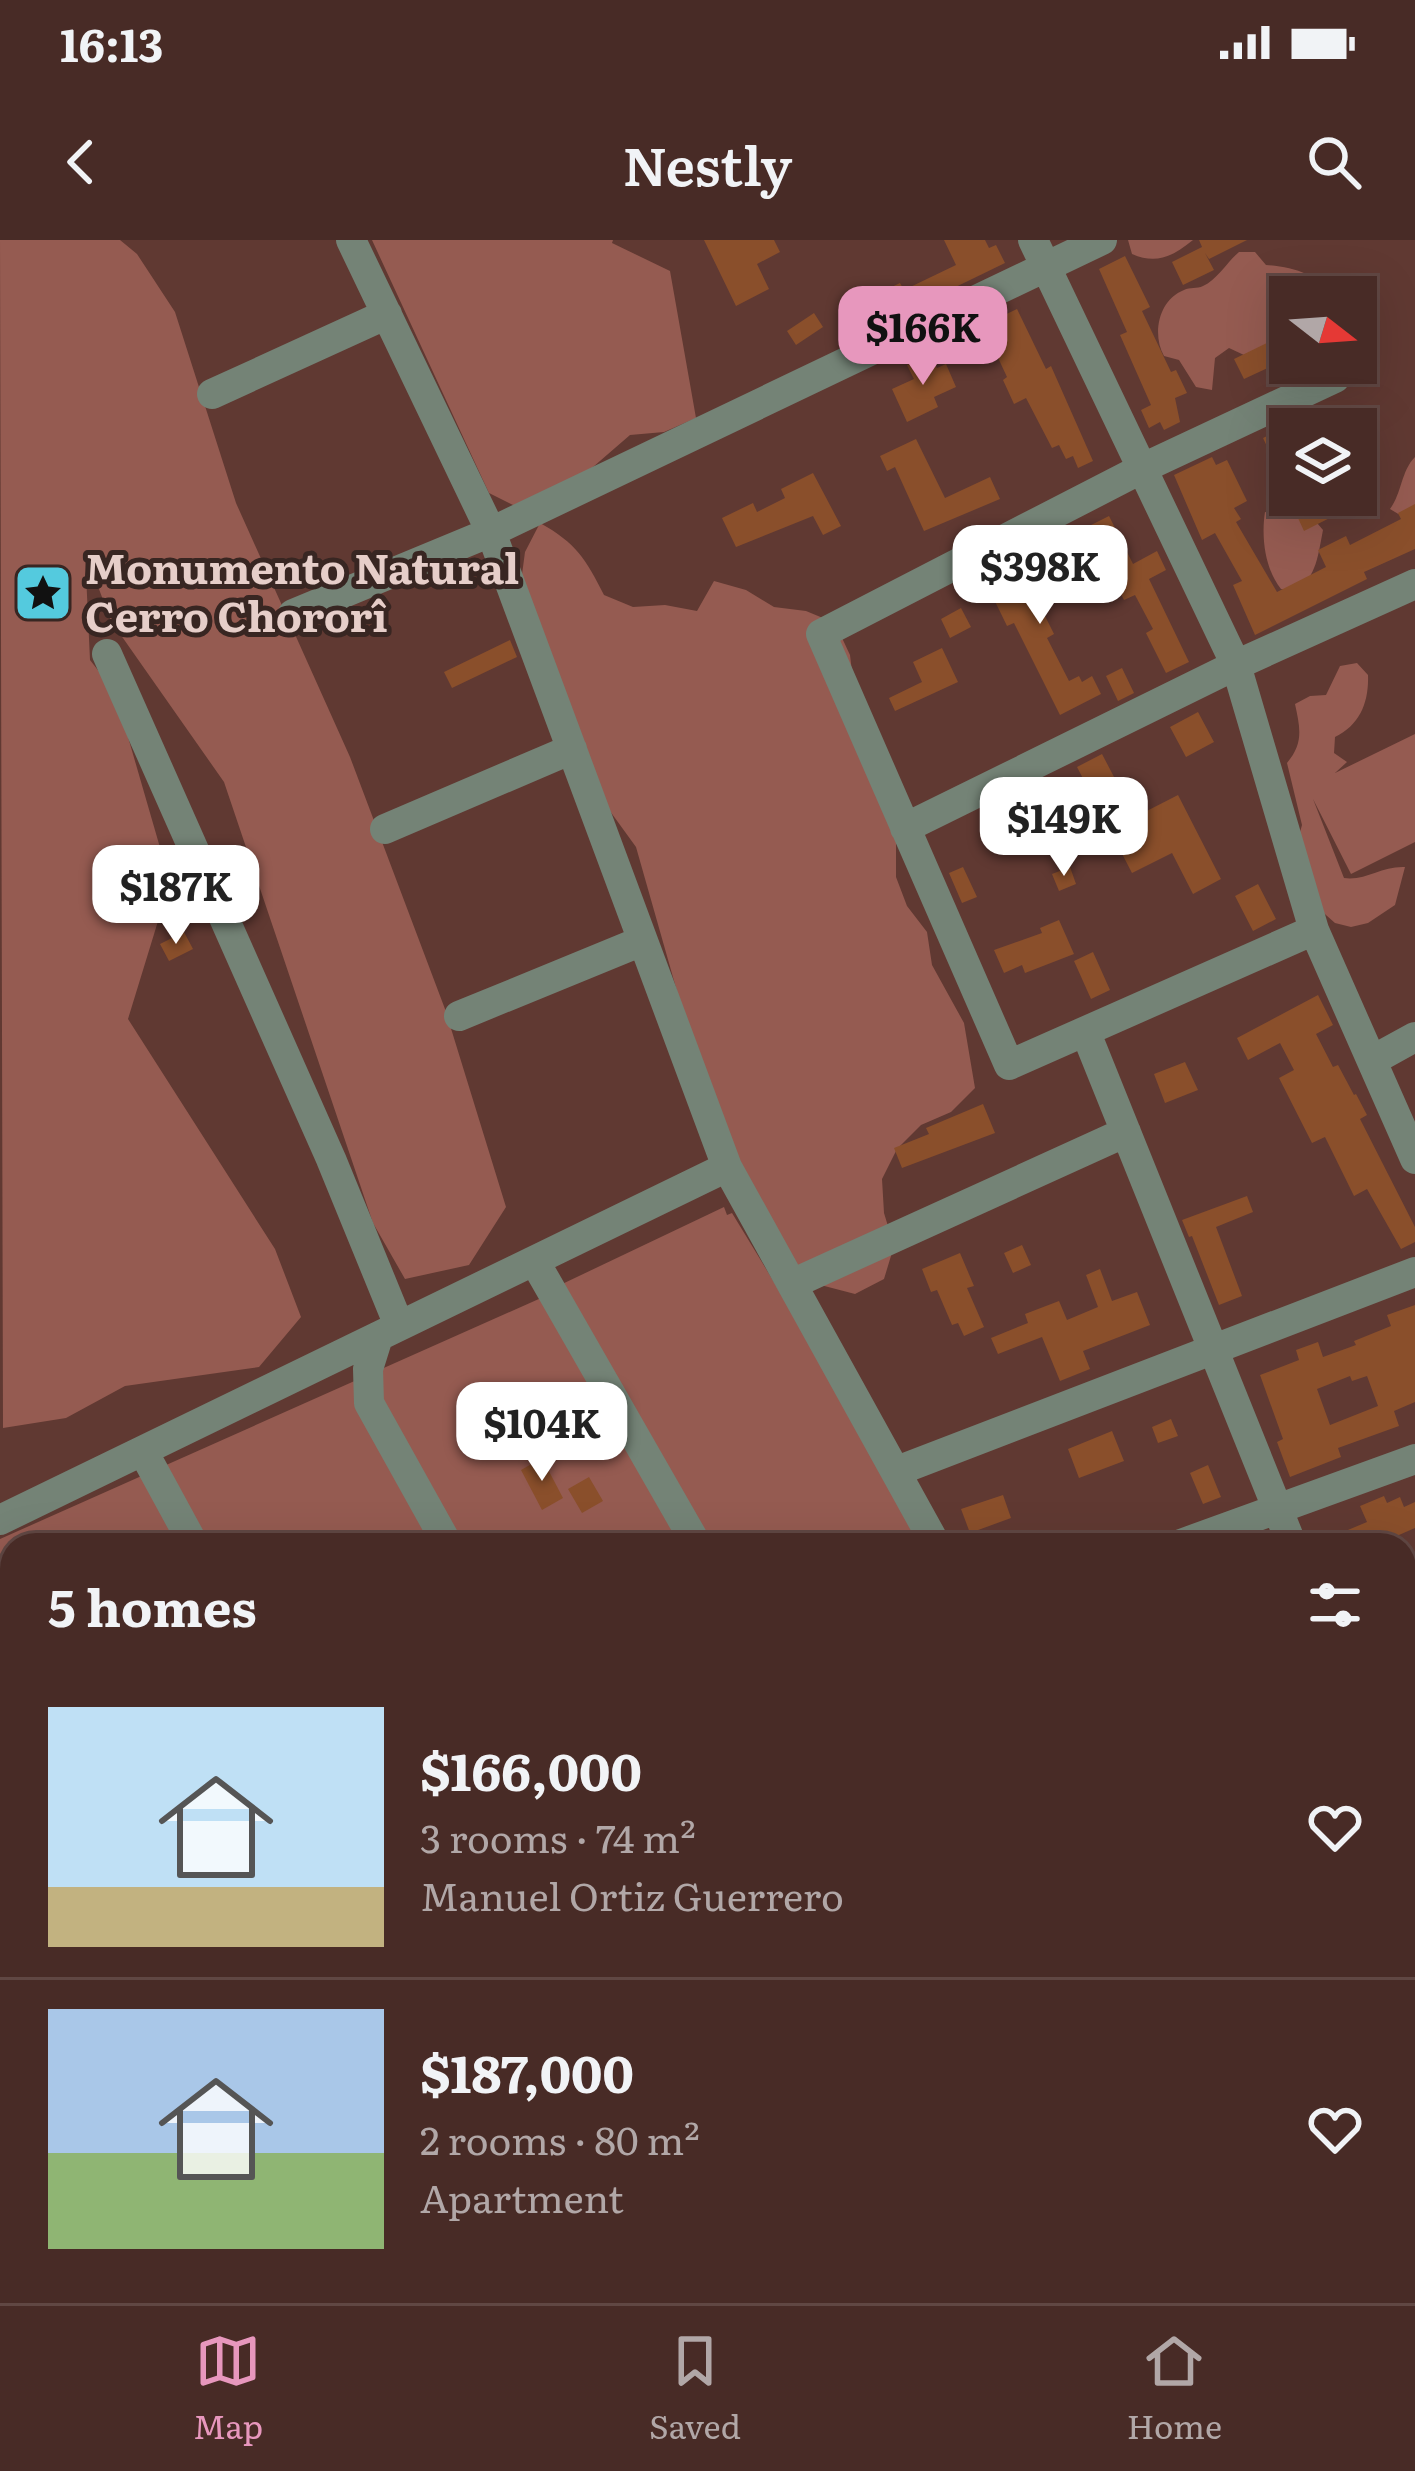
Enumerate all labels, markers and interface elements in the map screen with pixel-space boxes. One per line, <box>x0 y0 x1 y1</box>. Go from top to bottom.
text: 16:13 <box>60 9 163 76</box>
text: Nestly <box>623 122 792 203</box>
icon: back <box>48 129 114 195</box>
icon: search <box>1301 129 1367 195</box>
north arrow <box>1269 276 1377 384</box>
map controls <box>1269 276 1377 516</box>
pin: $166K <box>839 286 1007 388</box>
text: $166K <box>865 296 981 354</box>
button: layers <box>1269 408 1377 516</box>
pin: $398K <box>956 525 1124 627</box>
place label: Monumento Natural Cerro Chororî <box>85 535 519 645</box>
text: $398K <box>980 535 1100 593</box>
place icon: Monumento Natural Cerro Chororî <box>12 562 74 624</box>
pin: $149K <box>980 777 1148 879</box>
text: $149K <box>1007 787 1121 845</box>
pin: $187K <box>92 845 260 947</box>
text: $187K <box>119 855 233 913</box>
pin: $104K <box>458 1382 626 1484</box>
text: $104K <box>483 1392 601 1450</box>
text: 5 homes <box>48 1567 257 1643</box>
icon: filters <box>1302 1572 1368 1638</box>
text: $166,000 <box>420 1731 642 1807</box>
icon: home <box>144 1755 288 1899</box>
icon: heart <box>1302 1794 1368 1860</box>
text: 3 rooms · 74 m² <box>420 1807 696 1865</box>
text: Manuel Ortiz Guerrero <box>420 1865 844 1923</box>
text: $187,000 <box>420 2033 634 2109</box>
icon: home <box>144 2057 288 2201</box>
icon: heart <box>1302 2096 1368 2162</box>
text: 2 rooms · 80 m² <box>420 2109 700 2167</box>
text: Apartment <box>420 2167 624 2225</box>
tab: Map <box>193 2328 263 2449</box>
tab: Saved <box>649 2328 741 2449</box>
tab: Home <box>1127 2328 1222 2449</box>

